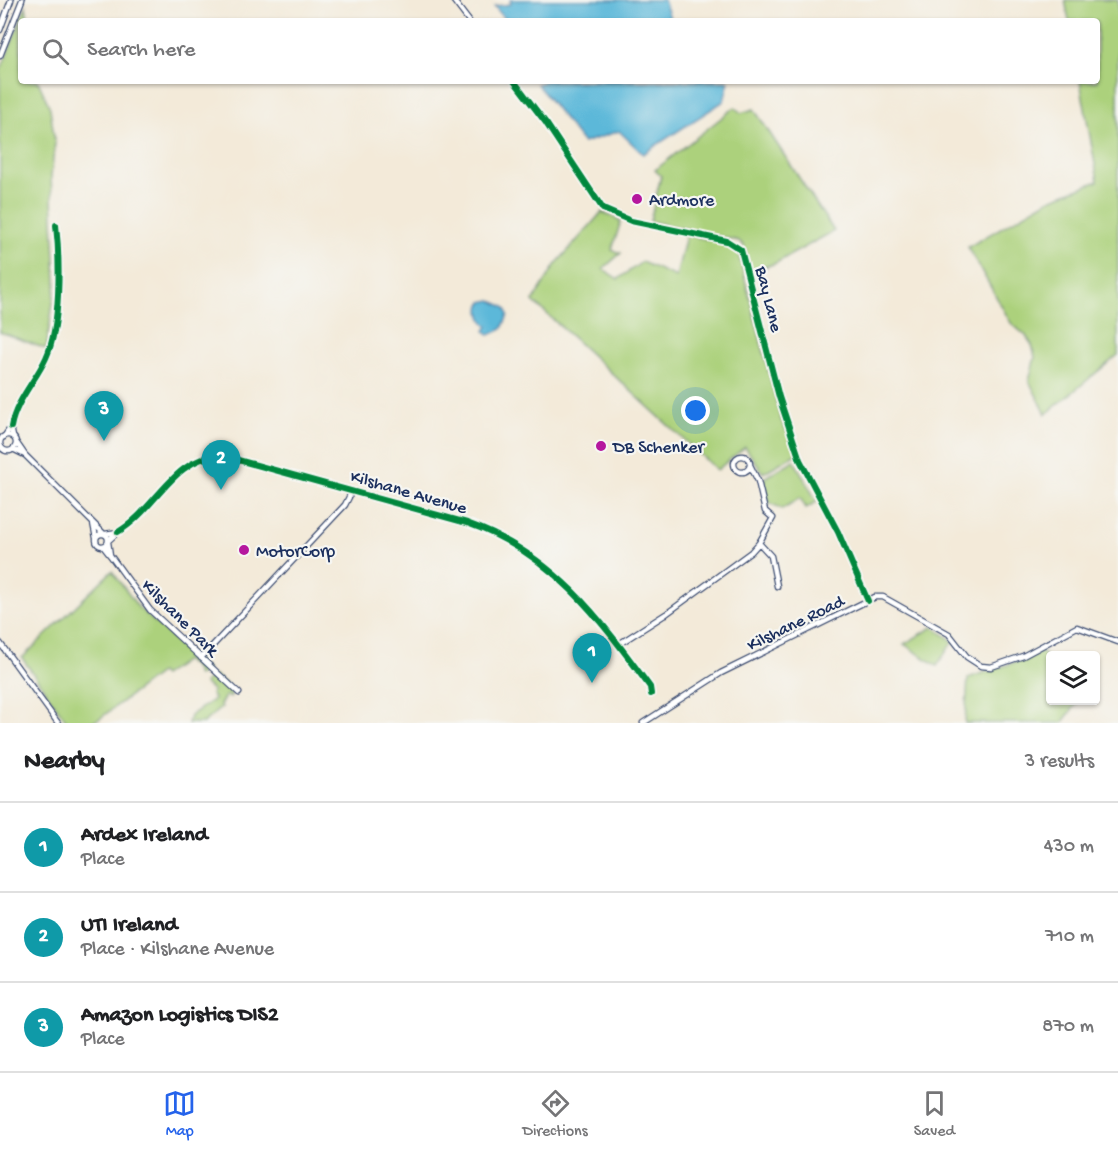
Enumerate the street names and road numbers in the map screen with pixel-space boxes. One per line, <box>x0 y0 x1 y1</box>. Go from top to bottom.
street label: Bay Lane <box>749 264 786 335</box>
street label: Kilshane Avenue <box>348 467 470 520</box>
street label: Kilshane Park <box>136 576 224 663</box>
street label: Kilshane Road <box>744 591 849 657</box>

